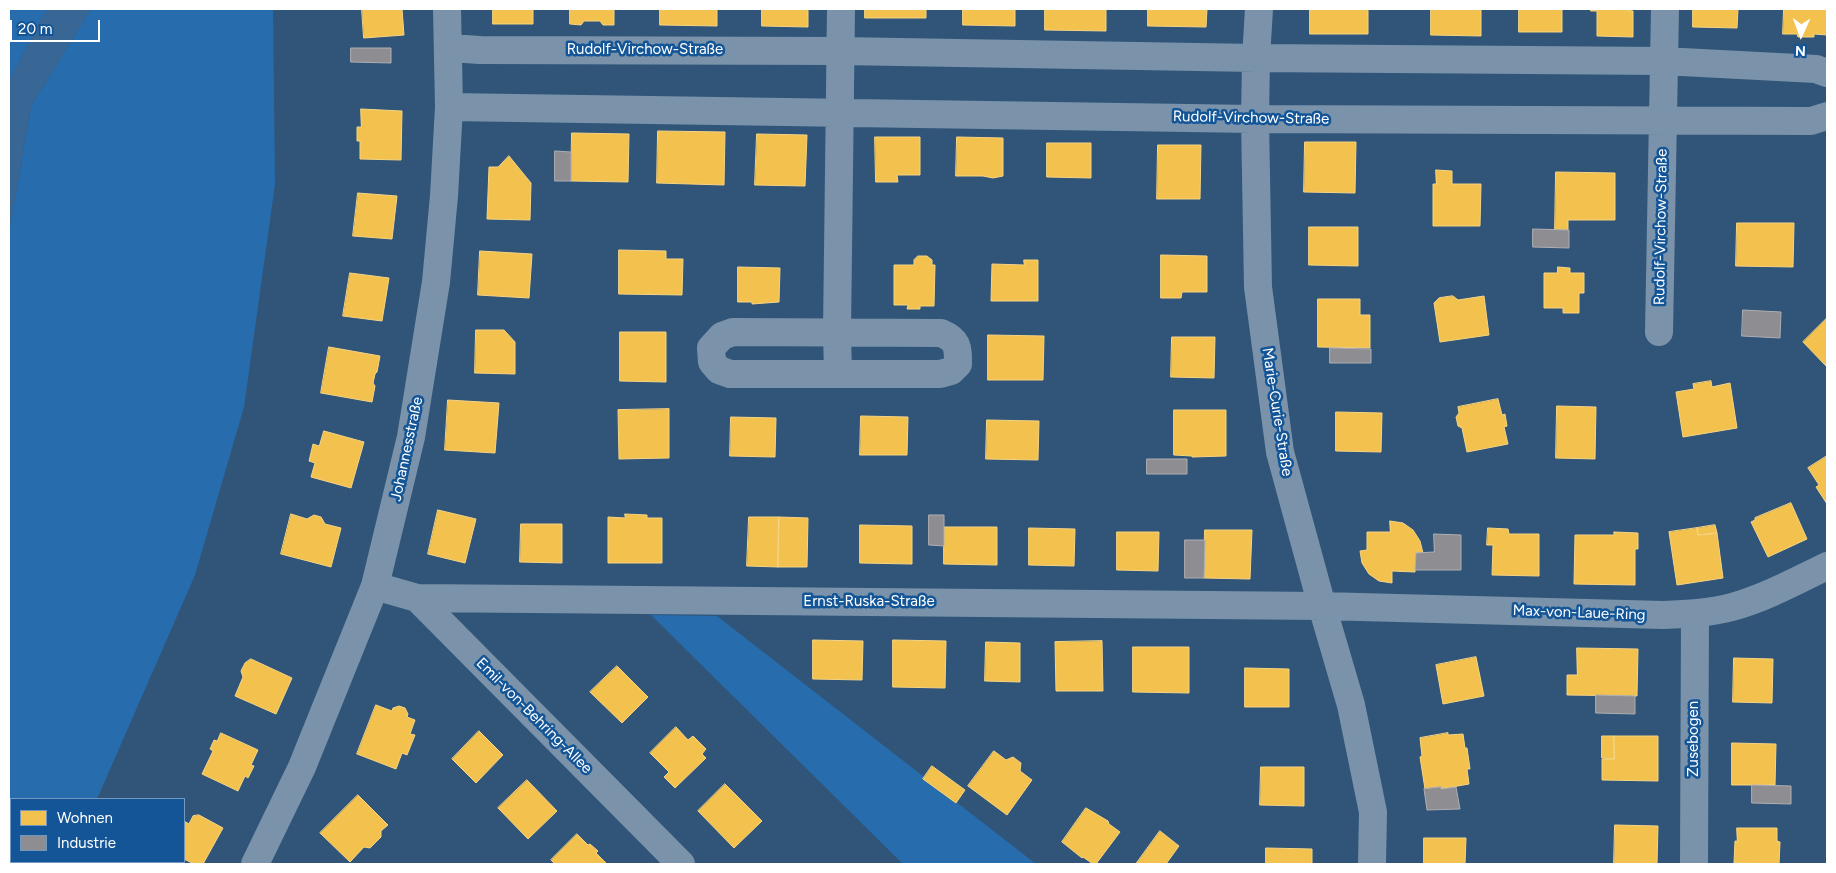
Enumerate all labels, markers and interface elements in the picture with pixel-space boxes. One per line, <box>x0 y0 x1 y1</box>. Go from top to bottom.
scale bar <box>12 10 102 42</box>
north arrow <box>1776 10 1826 60</box>
text: 20 m <box>18 20 52 38</box>
street label: Rudolf-Virchow-Straße <box>567 41 723 59</box>
text: N <box>1795 42 1806 59</box>
street label: Rudolf-Virchow-Straße <box>1173 108 1329 128</box>
street label: Rudolf-Virchow-Straße <box>1651 149 1671 305</box>
street label: Marie-Curie-Straße <box>1258 347 1296 477</box>
street label: Johannesstraße <box>387 395 427 503</box>
street label: Ernst-Ruska-Straße <box>803 593 935 611</box>
street label: Max-von-Laue-Ring <box>1512 602 1646 624</box>
street label: Emil-von-Behring-Allee <box>472 654 596 778</box>
street label: Zusebogen <box>1685 701 1703 777</box>
legend <box>10 798 185 863</box>
text: Wohnen <box>57 809 113 827</box>
text: Industrie <box>57 834 116 852</box>

